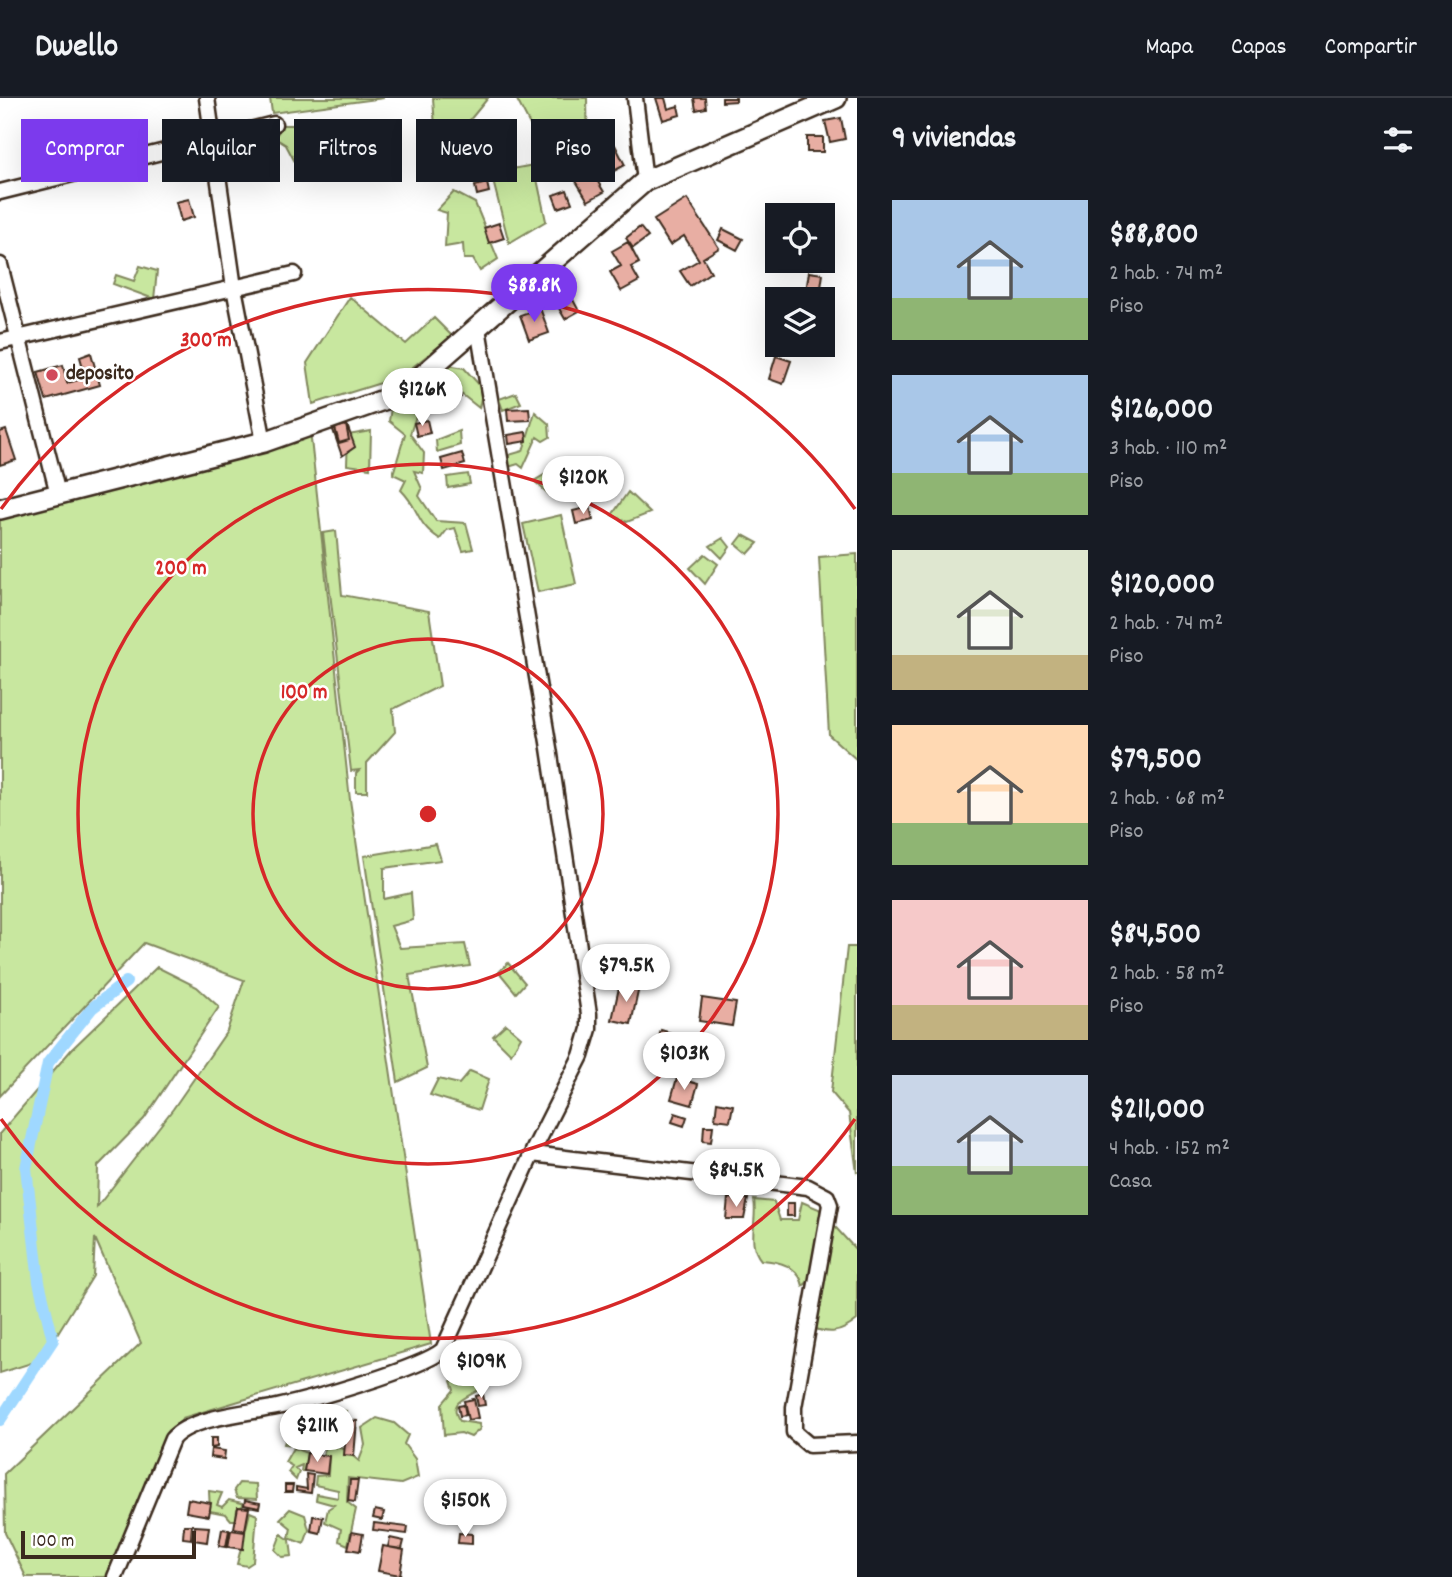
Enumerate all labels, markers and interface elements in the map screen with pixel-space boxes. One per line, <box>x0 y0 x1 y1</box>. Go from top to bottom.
text: Dwello <box>35 25 118 72</box>
text: Mapa <box>1145 31 1193 65</box>
text: Capas <box>1231 31 1287 65</box>
text: Compartir <box>1325 31 1417 65</box>
chip: Comprar <box>21 119 148 182</box>
chip: Alquilar <box>162 119 280 182</box>
chip: Filtros <box>294 119 402 182</box>
chip: Nuevo <box>416 119 517 182</box>
chip: Piso <box>531 119 615 182</box>
text: 9 viviendas <box>892 119 1016 162</box>
icon: filters <box>1379 121 1417 159</box>
map controls <box>765 203 835 357</box>
button: locate <box>765 203 835 273</box>
text: $88,800 <box>1109 215 1199 258</box>
icon: home <box>948 228 1032 312</box>
text: 2 hab. · 74 m² <box>1109 258 1223 291</box>
pin: $88.8K <box>477 264 591 324</box>
text: $88.8K <box>507 270 561 303</box>
button: layers <box>765 287 835 357</box>
text: Piso <box>1109 291 1144 324</box>
text: 300 m <box>180 327 232 357</box>
place label: deposito <box>66 360 134 390</box>
marker: deposito <box>44 367 60 383</box>
pin: $126K <box>373 368 471 428</box>
text: $126K <box>398 374 446 407</box>
text: $126,000 <box>1109 390 1213 433</box>
icon: home <box>948 403 1032 487</box>
text: 3 hab. · 110 m² <box>1109 433 1227 466</box>
pin: $120K <box>534 456 632 516</box>
text: $120K <box>558 462 608 495</box>
text: Piso <box>1109 466 1144 499</box>
text: 200 m <box>155 555 207 585</box>
text: $120,000 <box>1109 565 1215 608</box>
icon: home <box>948 578 1032 662</box>
text: 2 hab. · 74 m² <box>1109 608 1223 641</box>
text: Piso <box>1109 641 1144 674</box>
text: 100 m <box>281 679 327 709</box>
text: $79,500 <box>1109 740 1202 783</box>
icon: home <box>948 753 1032 837</box>
text: 2 hab. · 68 m² <box>1109 783 1225 816</box>
centre of rings <box>416 802 440 826</box>
text: Piso <box>1109 816 1144 849</box>
text: $84,500 <box>1109 915 1201 958</box>
icon: home <box>948 928 1032 1012</box>
pin: $79.5K <box>569 944 683 1004</box>
text: $79.5K <box>598 950 654 983</box>
text: 2 hab. · 58 m² <box>1109 958 1225 991</box>
text: Piso <box>1109 991 1144 1024</box>
pin: $103K <box>635 1032 733 1092</box>
text: $103K <box>659 1038 709 1071</box>
text: $211,000 <box>1109 1090 1205 1133</box>
icon: home <box>948 1103 1032 1187</box>
text: 4 hab. · 152 m² <box>1109 1133 1230 1166</box>
pin: $84.5K <box>679 1150 793 1209</box>
text: $84.5K <box>708 1155 764 1188</box>
text: Casa <box>1109 1166 1152 1199</box>
pin: $109K <box>432 1340 530 1400</box>
text: $109K <box>456 1346 506 1379</box>
pin: $211K <box>268 1404 366 1464</box>
text: $211K <box>296 1410 338 1443</box>
pin: $150K <box>416 1480 514 1539</box>
text: $150K <box>440 1485 490 1518</box>
scale bar <box>21 1528 196 1560</box>
text: 100 m <box>32 1529 74 1556</box>

